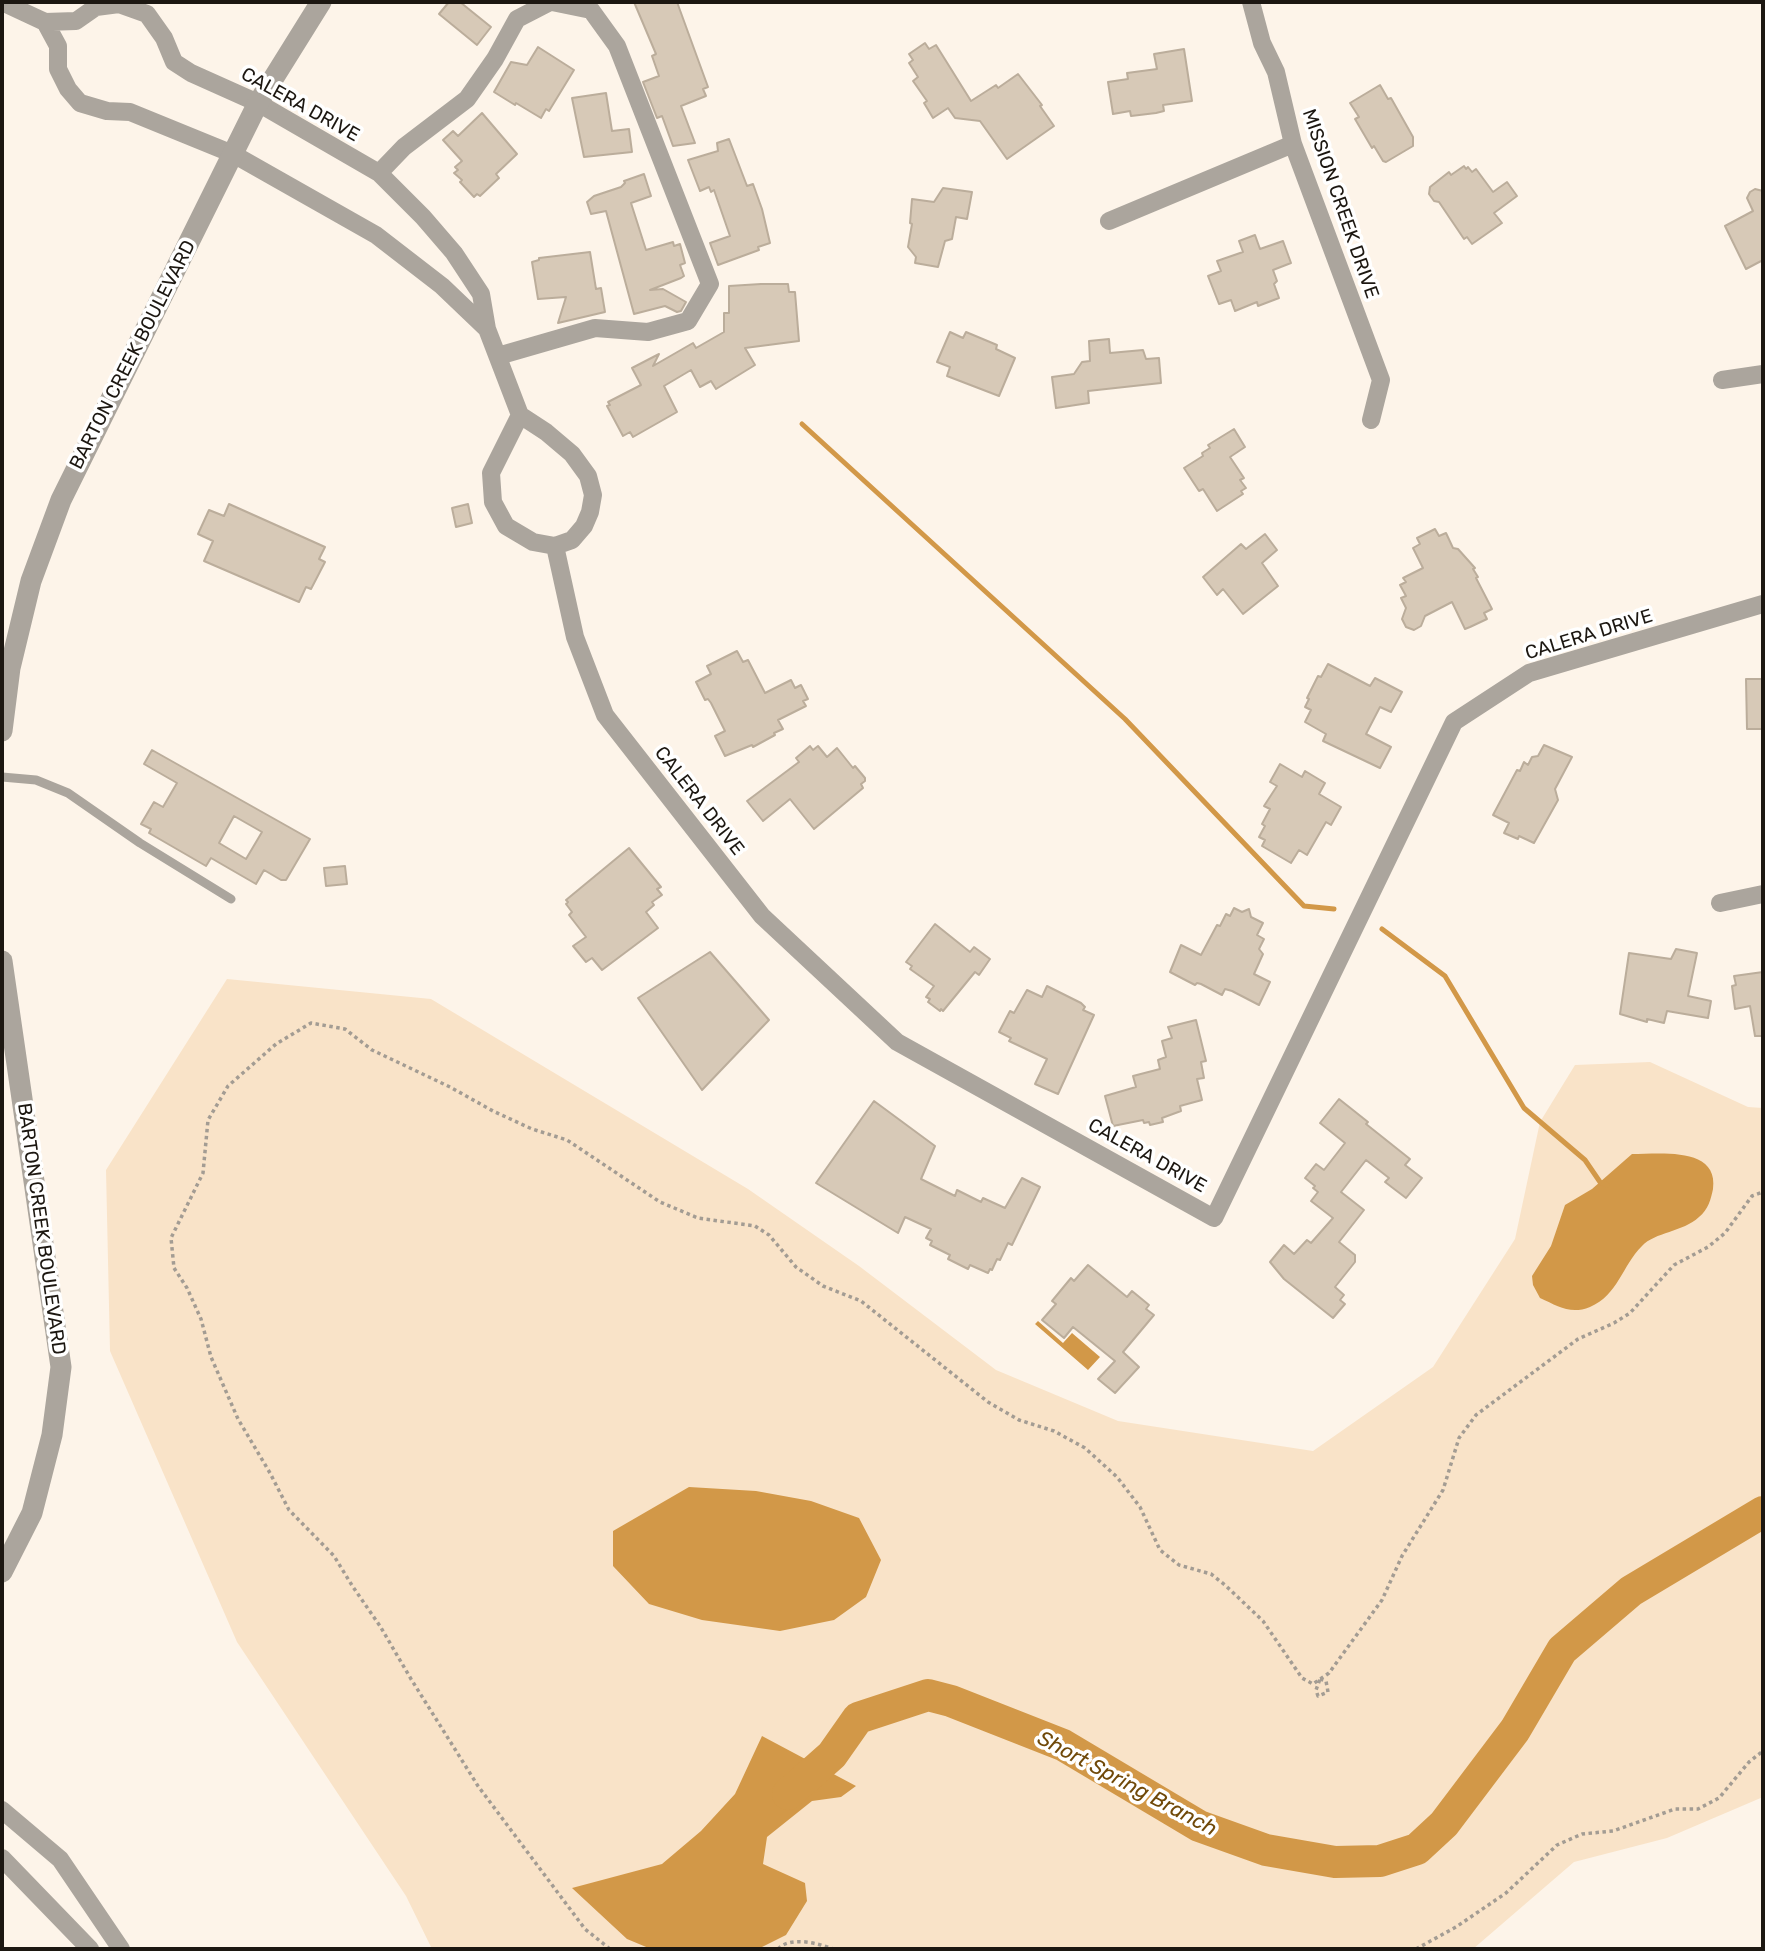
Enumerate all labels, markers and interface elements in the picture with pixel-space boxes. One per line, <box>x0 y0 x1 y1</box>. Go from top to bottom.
street label: CALERA DRIVE <box>237 63 363 147</box>
street label: MISSION CREEK DRIVE <box>1297 106 1383 302</box>
street label: BARTON CREEK BOULEVARD <box>65 237 201 473</box>
street label: CALERA DRIVE <box>1523 605 1655 665</box>
street label: CALERA DRIVE <box>649 742 749 860</box>
street label: BARTON CREEK BOULEVARD <box>12 1102 70 1356</box>
street label: CALERA DRIVE <box>1084 1114 1210 1198</box>
water label: Short Spring Branch <box>1033 1726 1221 1842</box>

